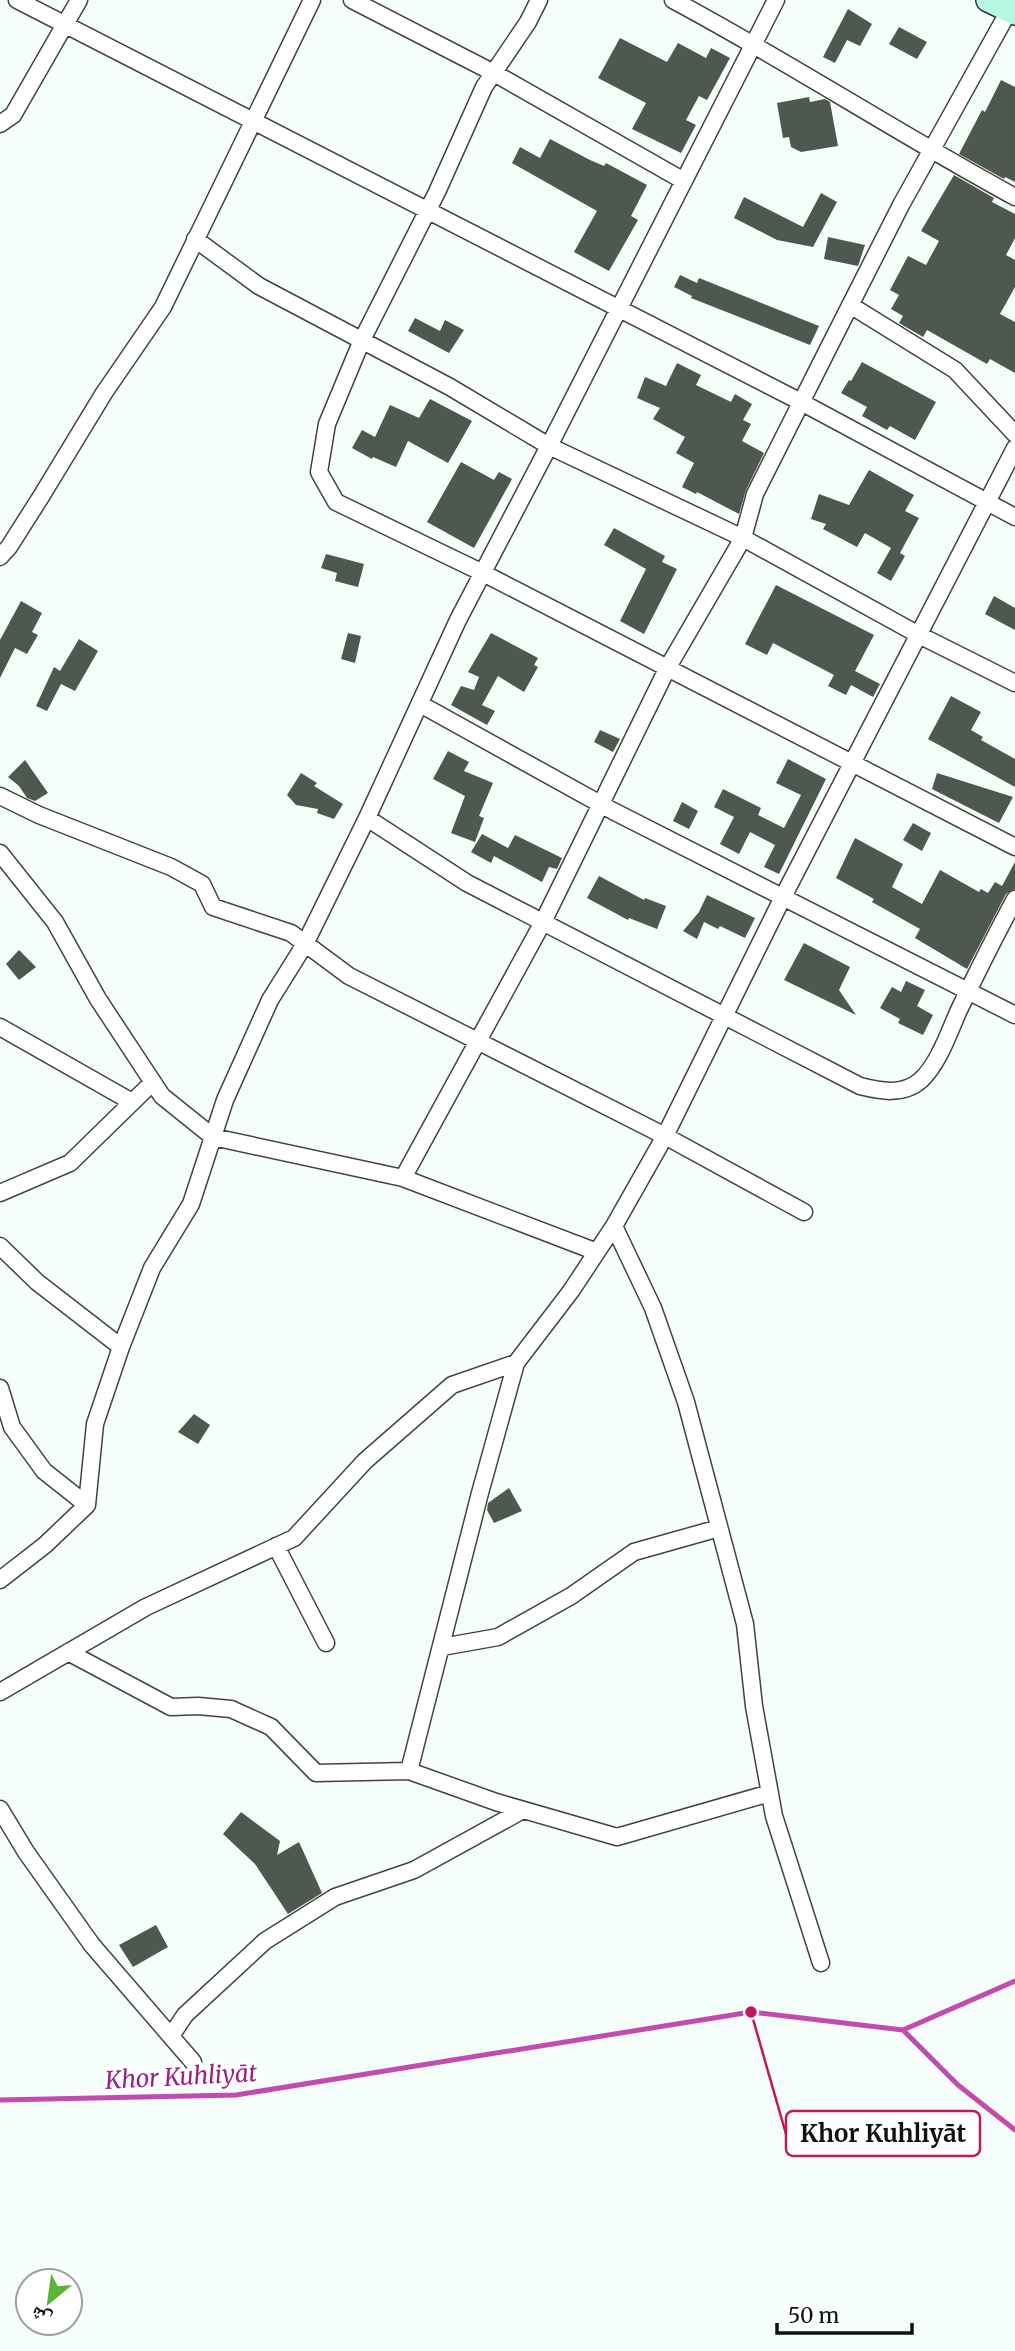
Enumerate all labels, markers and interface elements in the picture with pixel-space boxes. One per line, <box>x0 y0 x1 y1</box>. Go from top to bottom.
water label: Khor Kuhliyāt <box>103 2057 258 2096</box>
callout: Khor Kuhliyāt <box>786 2111 980 2156</box>
text: Khor Kuhliyāt <box>800 2118 966 2149</box>
north arrow <box>14 2267 84 2337</box>
scale bar <box>777 2292 912 2336</box>
text: ش <box>26 2301 55 2332</box>
text: 50 m <box>788 2302 839 2329</box>

